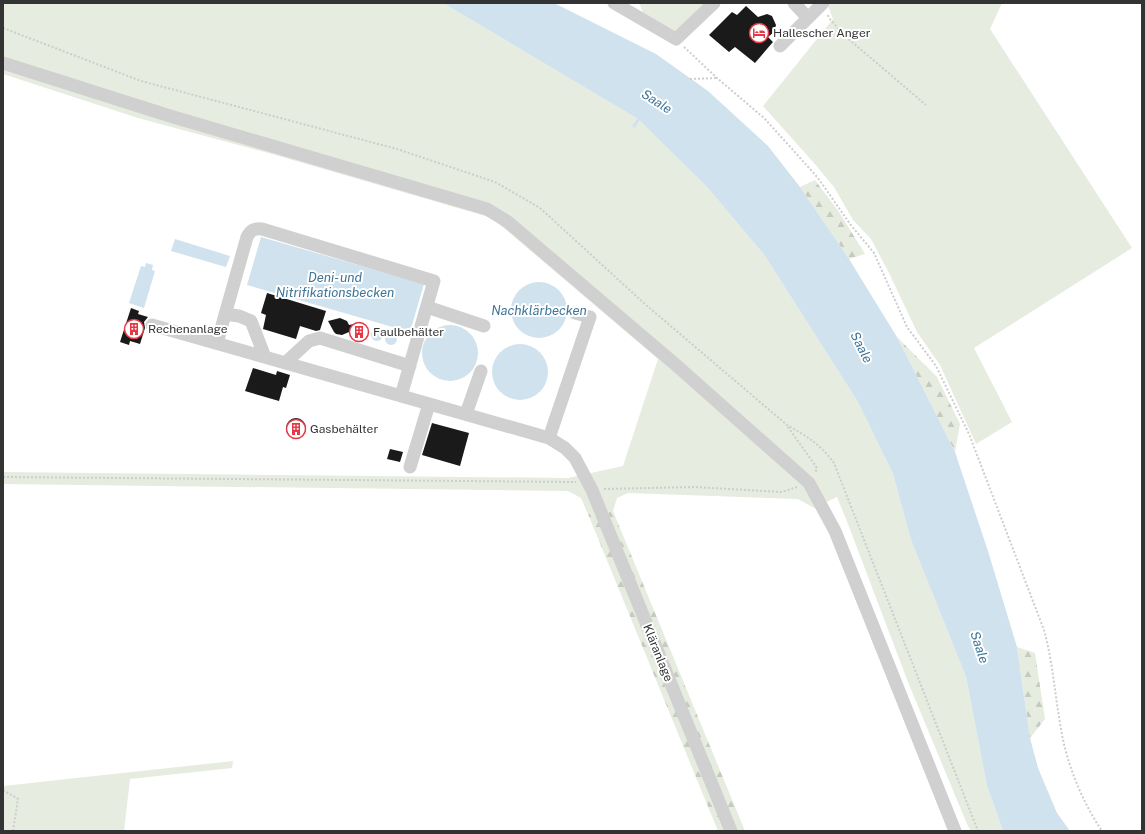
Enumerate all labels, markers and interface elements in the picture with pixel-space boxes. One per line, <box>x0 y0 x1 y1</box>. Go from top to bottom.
hotel icon: Hallescher Anger <box>748 22 770 44</box>
place label: Hallescher Anger <box>773 26 871 40</box>
water label: Saale <box>639 86 675 117</box>
water label: Deni- und Nitrifikationsbecken <box>276 270 394 300</box>
water label: Nachklärbecken <box>491 303 587 318</box>
building icon: Rechenanlage <box>123 318 145 340</box>
building icon: Faulbehälter <box>348 321 370 343</box>
place label: Rechenanlage <box>148 322 228 336</box>
place label: Faulbehälter <box>373 325 444 339</box>
water label: Saale <box>847 329 876 365</box>
building icon: Gasbehälter <box>285 418 307 440</box>
place label: Gasbehälter <box>310 422 378 436</box>
street label: Kläranlage <box>640 622 676 684</box>
water label: Saale <box>967 629 992 665</box>

